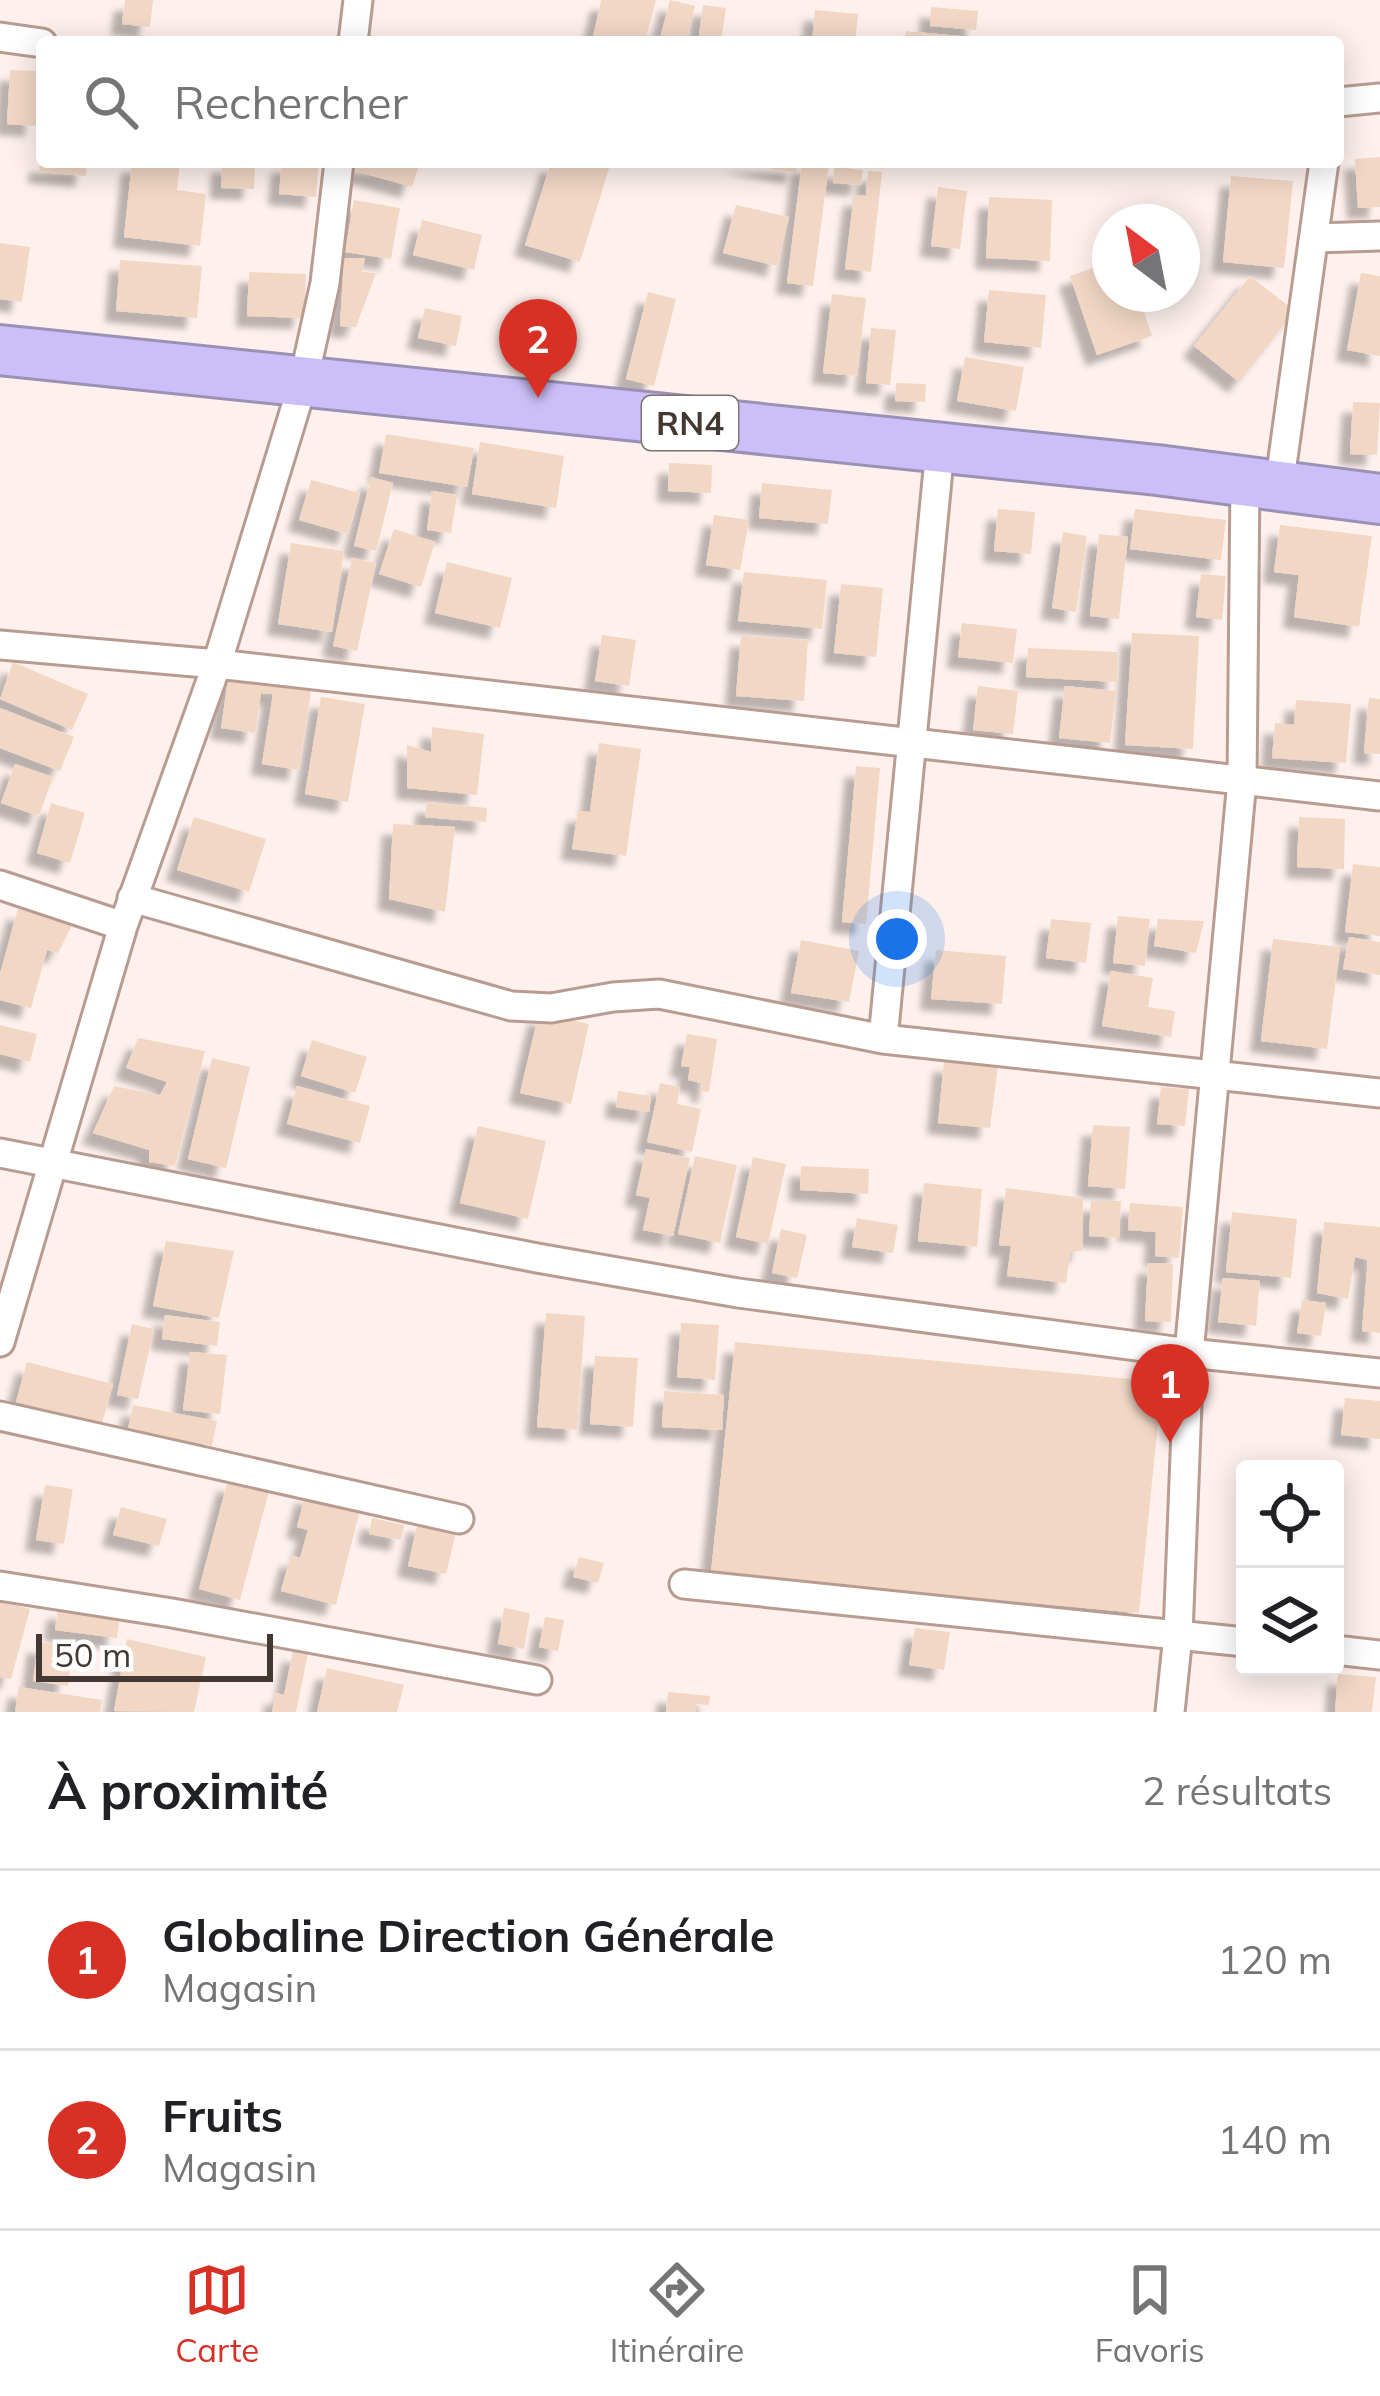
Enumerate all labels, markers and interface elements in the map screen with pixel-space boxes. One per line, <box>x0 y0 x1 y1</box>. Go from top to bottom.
search box <box>36 36 1344 168</box>
icon: search <box>78 69 144 135</box>
text: Rechercher <box>174 74 408 130</box>
north arrow <box>1092 204 1200 312</box>
pin: 2 <box>499 299 577 398</box>
road number: RN4 <box>642 396 738 450</box>
your location <box>867 909 927 969</box>
pin: 1 <box>1131 1344 1209 1443</box>
map controls <box>1236 1460 1344 1676</box>
button: locate <box>1236 1460 1344 1568</box>
button: layers <box>1236 1568 1344 1676</box>
scale bar <box>36 1628 273 1681</box>
text: 50 m <box>54 1634 131 1675</box>
text: À proximité <box>48 1758 329 1822</box>
text: 2 résultats <box>1142 1766 1332 1815</box>
text: Globaline Direction Générale <box>162 1907 774 1963</box>
text: 1 <box>75 1935 99 1984</box>
text: 120 m <box>1217 1935 1332 1984</box>
text: Magasin <box>162 1963 317 2012</box>
text: Fruits <box>162 2087 283 2143</box>
text: 2 <box>75 2115 99 2164</box>
text: 140 m <box>1217 2115 1332 2164</box>
text: Magasin <box>162 2143 317 2192</box>
tab: Carte <box>175 2257 259 2370</box>
tab: Itinéraire <box>610 2257 744 2370</box>
tab: Favoris <box>1095 2257 1205 2370</box>

